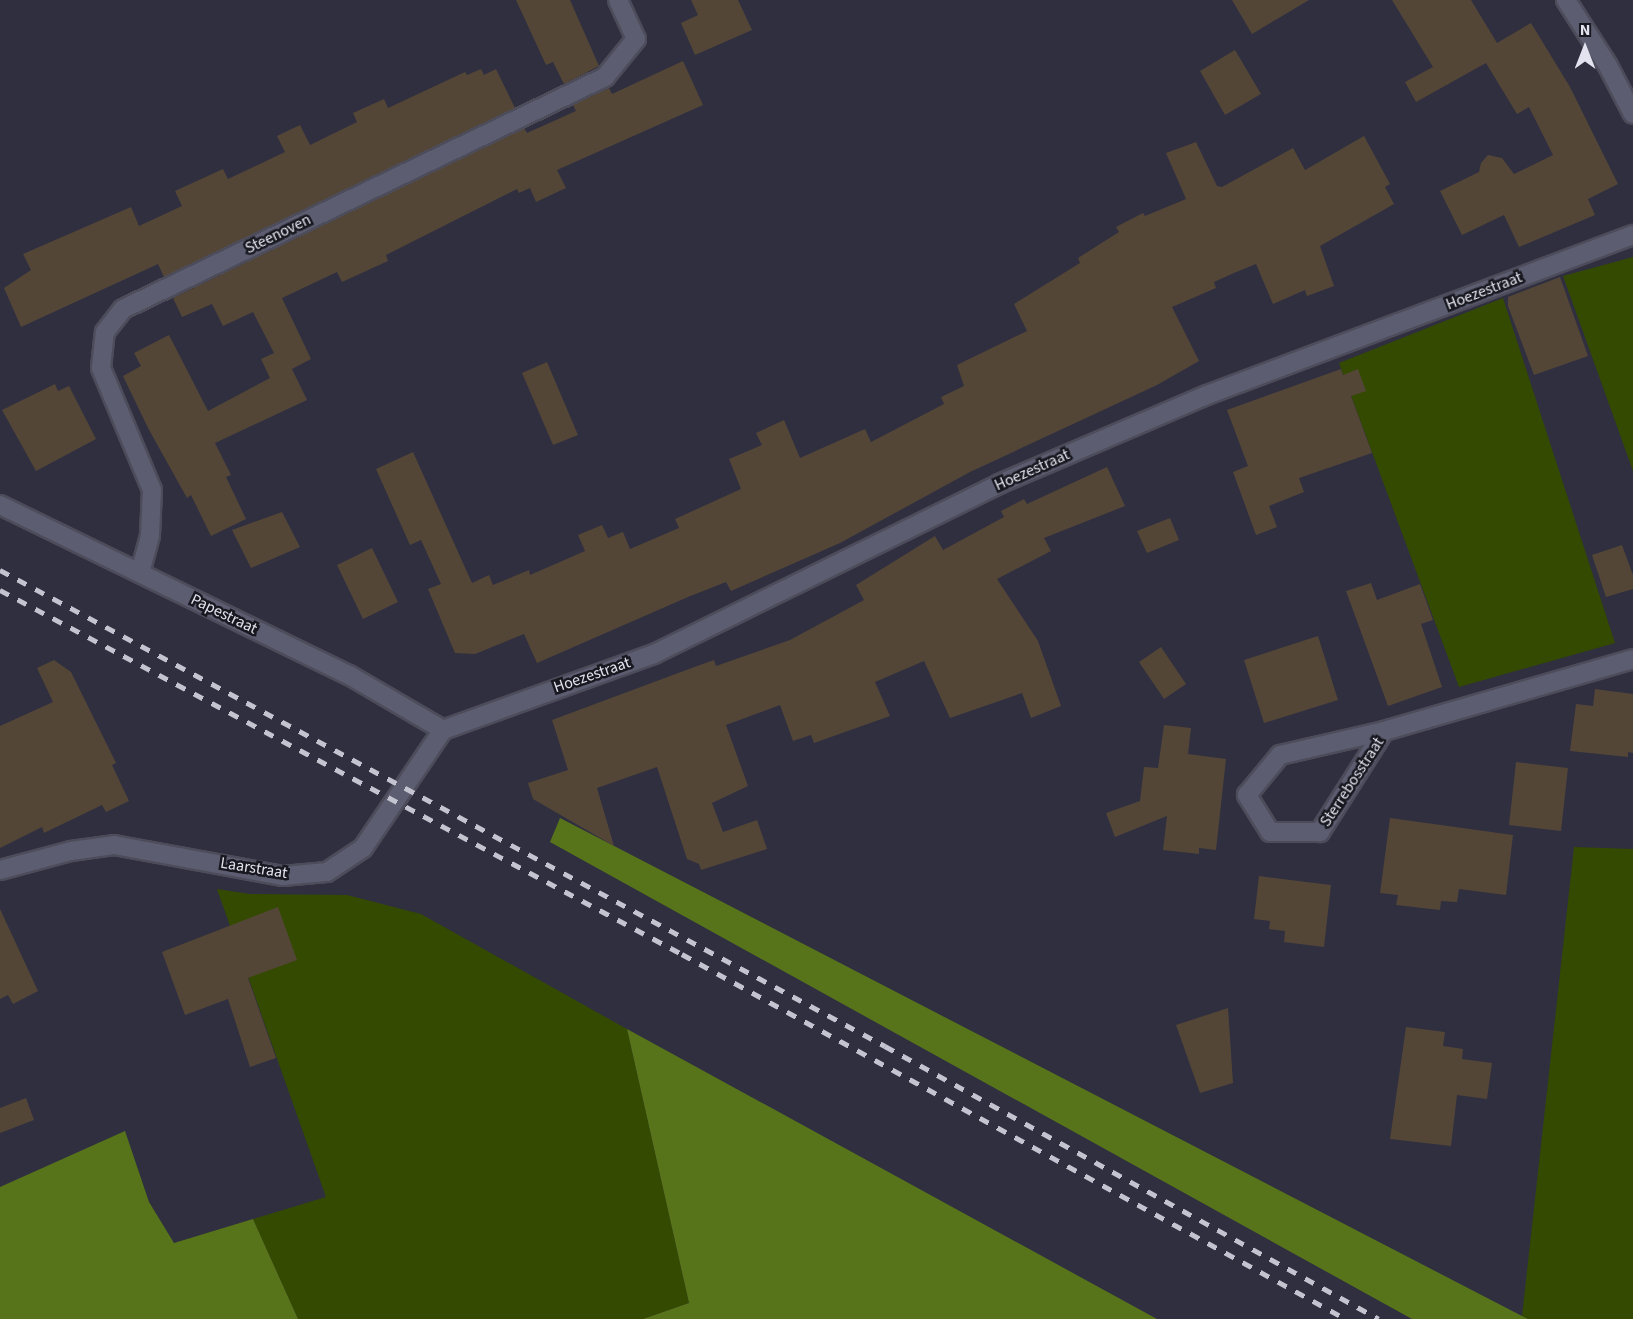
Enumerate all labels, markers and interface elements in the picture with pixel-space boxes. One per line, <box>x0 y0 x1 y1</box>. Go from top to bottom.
north arrow <box>1555 18 1615 78</box>
text: N <box>1580 19 1590 41</box>
street label: Steenoven <box>242 210 314 258</box>
street label: Hoezestraat <box>1443 268 1525 314</box>
street label: Hoezestraat <box>992 445 1072 495</box>
street label: Papestraat <box>188 590 260 638</box>
street label: Hoezestraat <box>551 653 633 697</box>
street label: Sterrebosstraat <box>1316 734 1388 830</box>
street label: Laarstraat <box>219 853 289 883</box>

